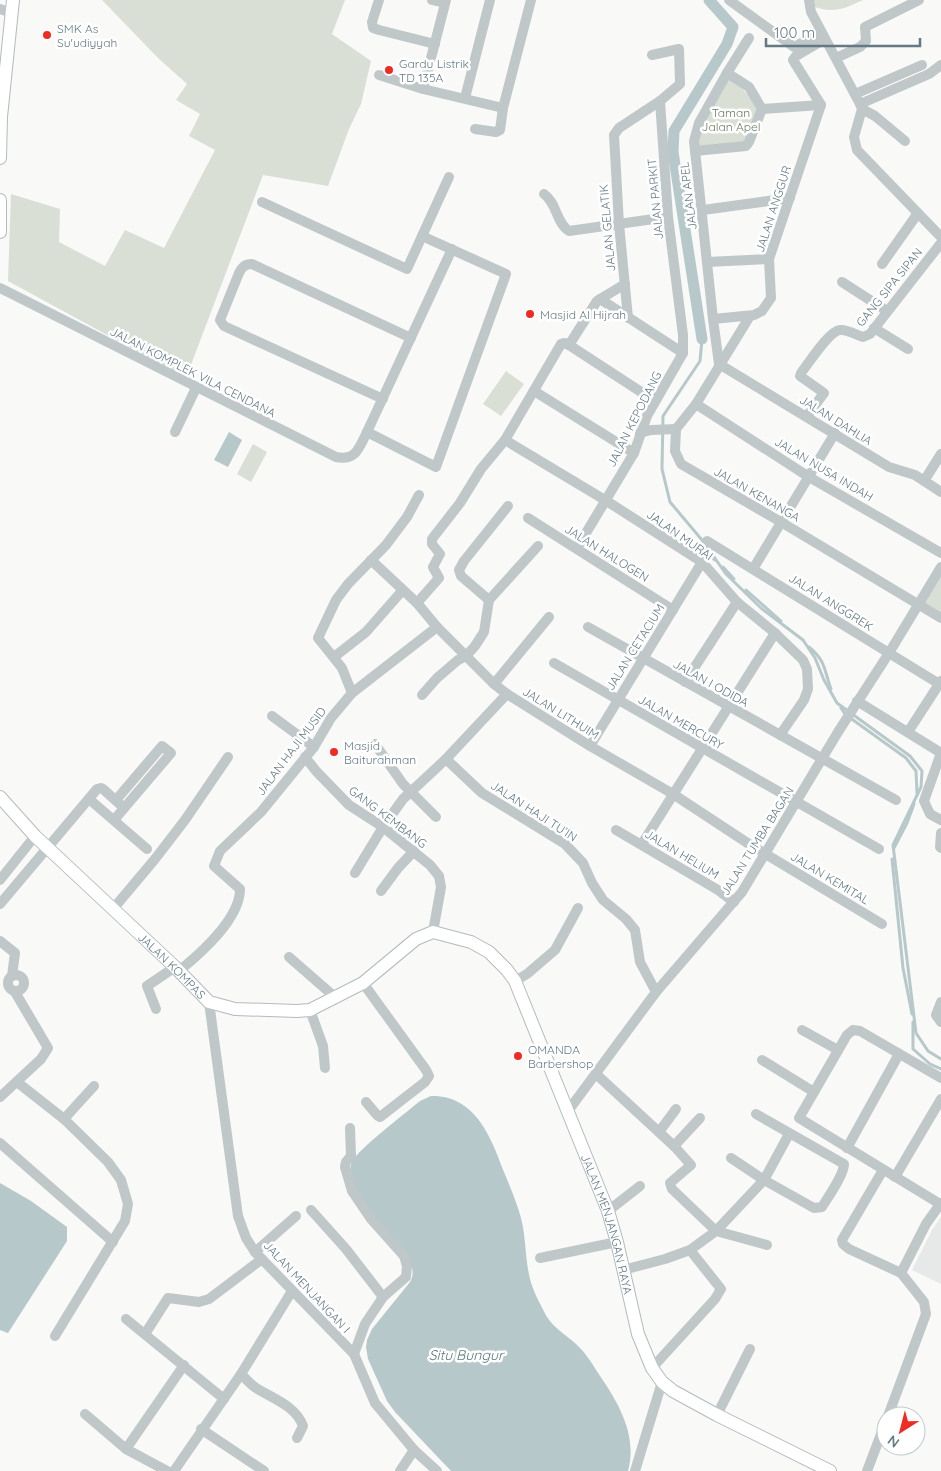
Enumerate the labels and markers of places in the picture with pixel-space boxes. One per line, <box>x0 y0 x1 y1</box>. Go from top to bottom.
place label: SMK As Su'udiyyah <box>57 21 117 50</box>
marker: SMK As Su'udiyyah <box>41 29 53 41</box>
place label: Gardu Listrik TD 135A <box>399 56 469 85</box>
marker: Gardu Listrik TD 135A <box>383 64 395 76</box>
place label: Masjid Al Hijrah <box>540 307 626 322</box>
marker: Masjid Al Hijrah <box>524 308 536 320</box>
place label: Masjid Baiturahman <box>344 738 416 767</box>
marker: Masjid Baiturahman <box>328 746 340 758</box>
place label: OMANDA Barbershop <box>528 1042 593 1071</box>
marker: OMANDA Barbershop <box>512 1050 524 1062</box>

